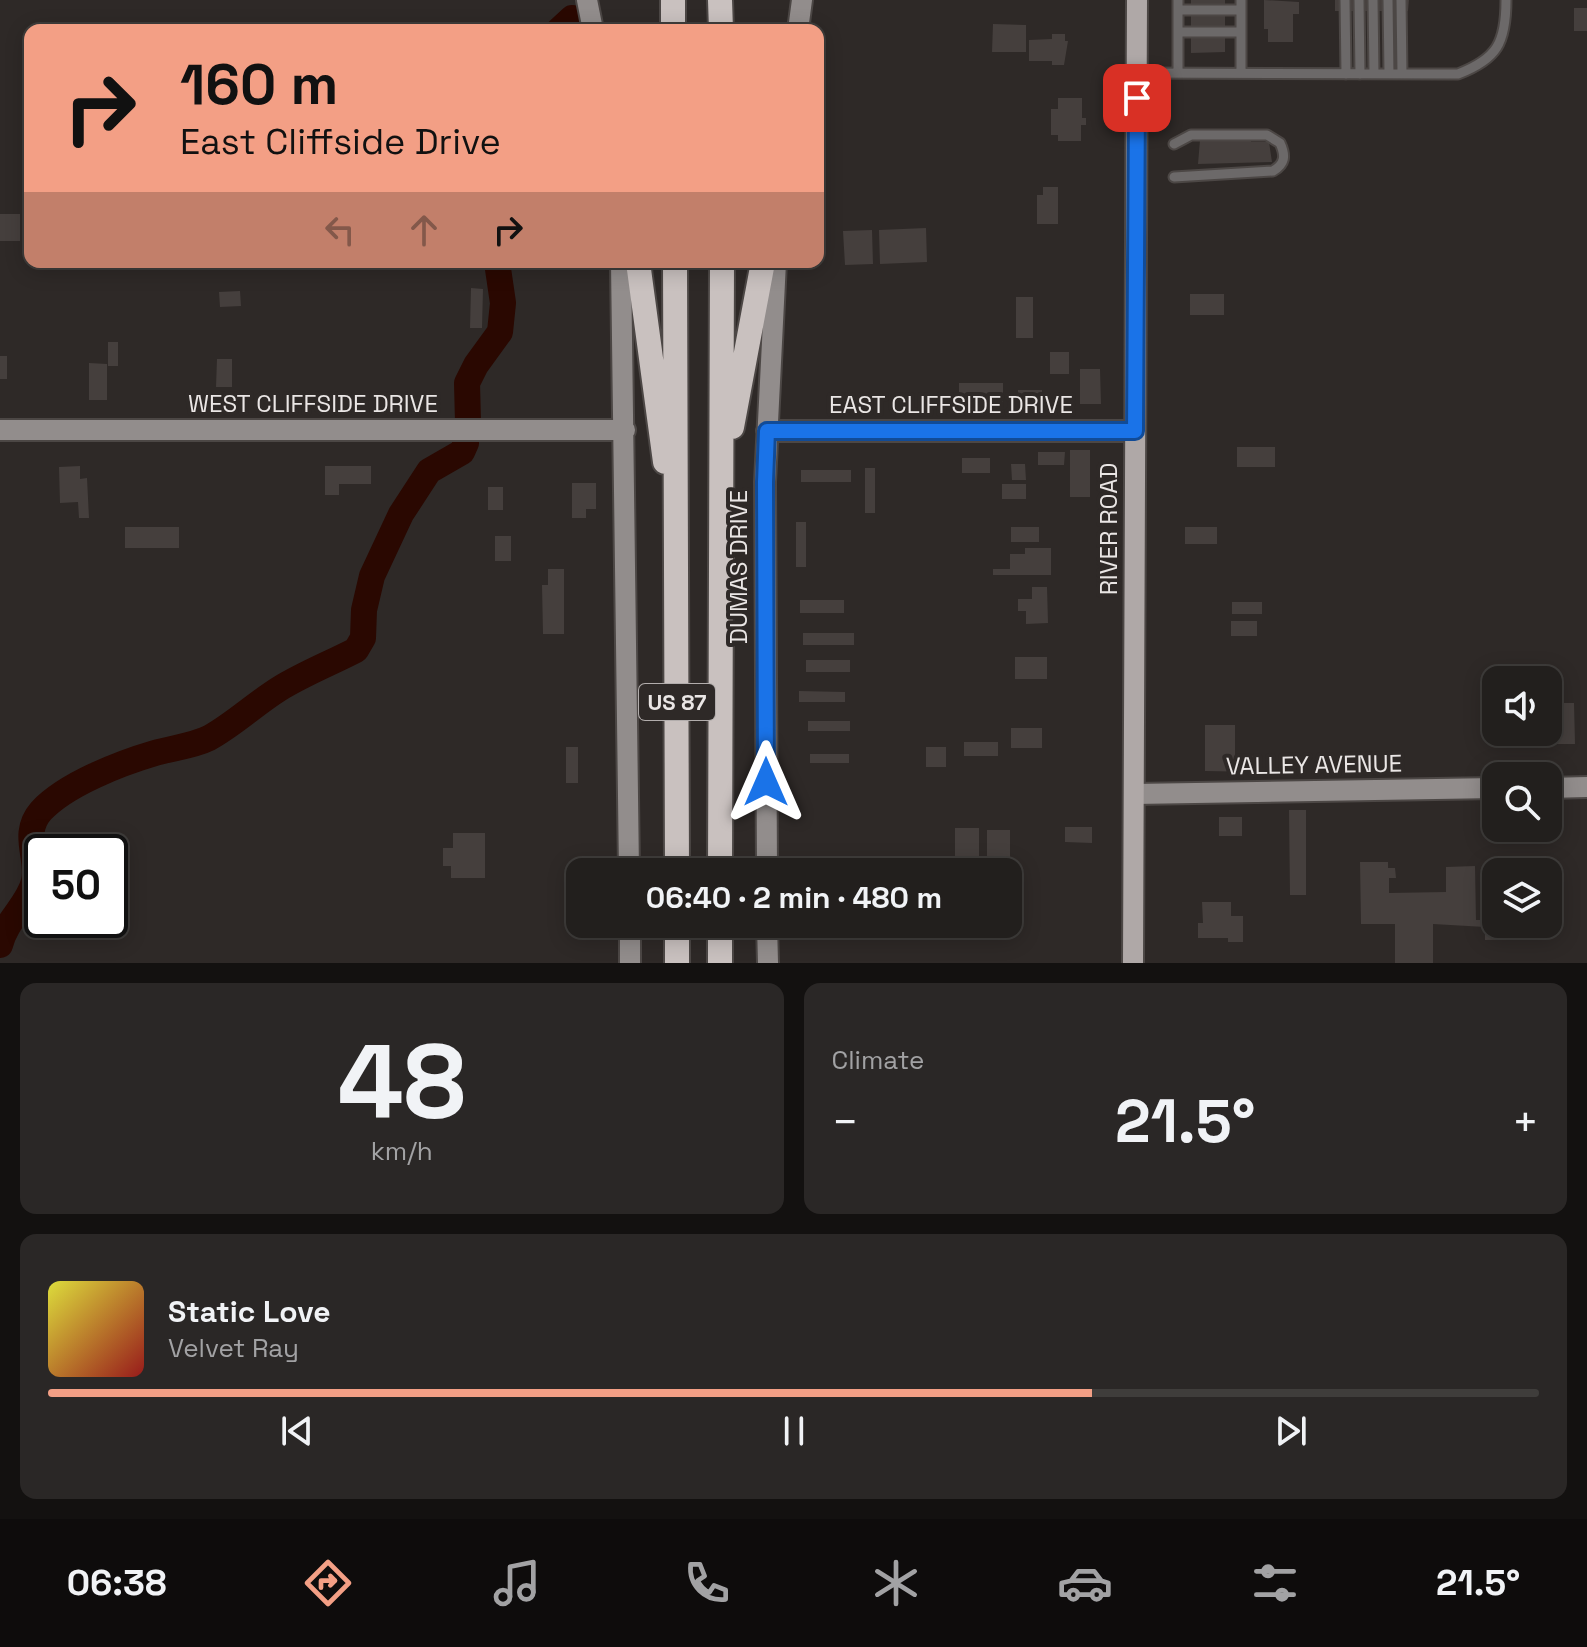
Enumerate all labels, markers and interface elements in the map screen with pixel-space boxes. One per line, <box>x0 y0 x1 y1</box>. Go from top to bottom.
text: 160 m <box>180 49 338 120</box>
icon: right <box>48 56 152 160</box>
pin <box>1103 64 1171 132</box>
icon: arrive <box>1115 76 1159 120</box>
text: East Cliffside Drive <box>180 119 501 165</box>
icon: left <box>318 208 362 252</box>
icon: ahead <box>402 208 446 252</box>
icon: right <box>486 208 530 252</box>
street label: WEST CLIFFSIDE DRIVE <box>188 388 438 419</box>
street label: EAST CLIFFSIDE DRIVE <box>829 389 1073 420</box>
street label: RIVER ROAD <box>1093 463 1124 595</box>
street label: DUMAS DRIVE <box>723 490 754 644</box>
map controls <box>1482 666 1562 938</box>
button: sound <box>1482 666 1562 746</box>
road number: US 87 <box>639 684 715 720</box>
position arrow <box>724 740 808 824</box>
street label: VALLEY AVENUE <box>1226 747 1402 782</box>
button: search <box>1482 762 1562 842</box>
speed limit sign: 50 <box>24 834 128 938</box>
button: layers <box>1482 858 1562 938</box>
text: 06:40 · 2 min · 480 m <box>646 878 942 917</box>
text: 48 <box>337 1016 466 1148</box>
text: Climate <box>832 1043 924 1077</box>
text: 21.5° <box>1115 1083 1255 1160</box>
text: − <box>832 1094 859 1150</box>
text: + <box>1512 1094 1539 1150</box>
text: km/h <box>371 1134 433 1168</box>
text: Static Love <box>168 1292 331 1331</box>
text: Velvet Ray <box>168 1331 299 1365</box>
icon: previous <box>275 1409 319 1453</box>
icon: pause <box>772 1409 816 1453</box>
icon: next <box>1269 1409 1313 1453</box>
icon: directions <box>300 1555 356 1611</box>
icon: music <box>489 1555 545 1611</box>
icon: phone <box>679 1555 735 1611</box>
icon: climate <box>868 1555 924 1611</box>
icon: car <box>1057 1555 1113 1611</box>
icon: filters <box>1247 1555 1303 1611</box>
text: 06:38 <box>67 1560 166 1606</box>
text: 21.5° <box>1436 1560 1520 1606</box>

